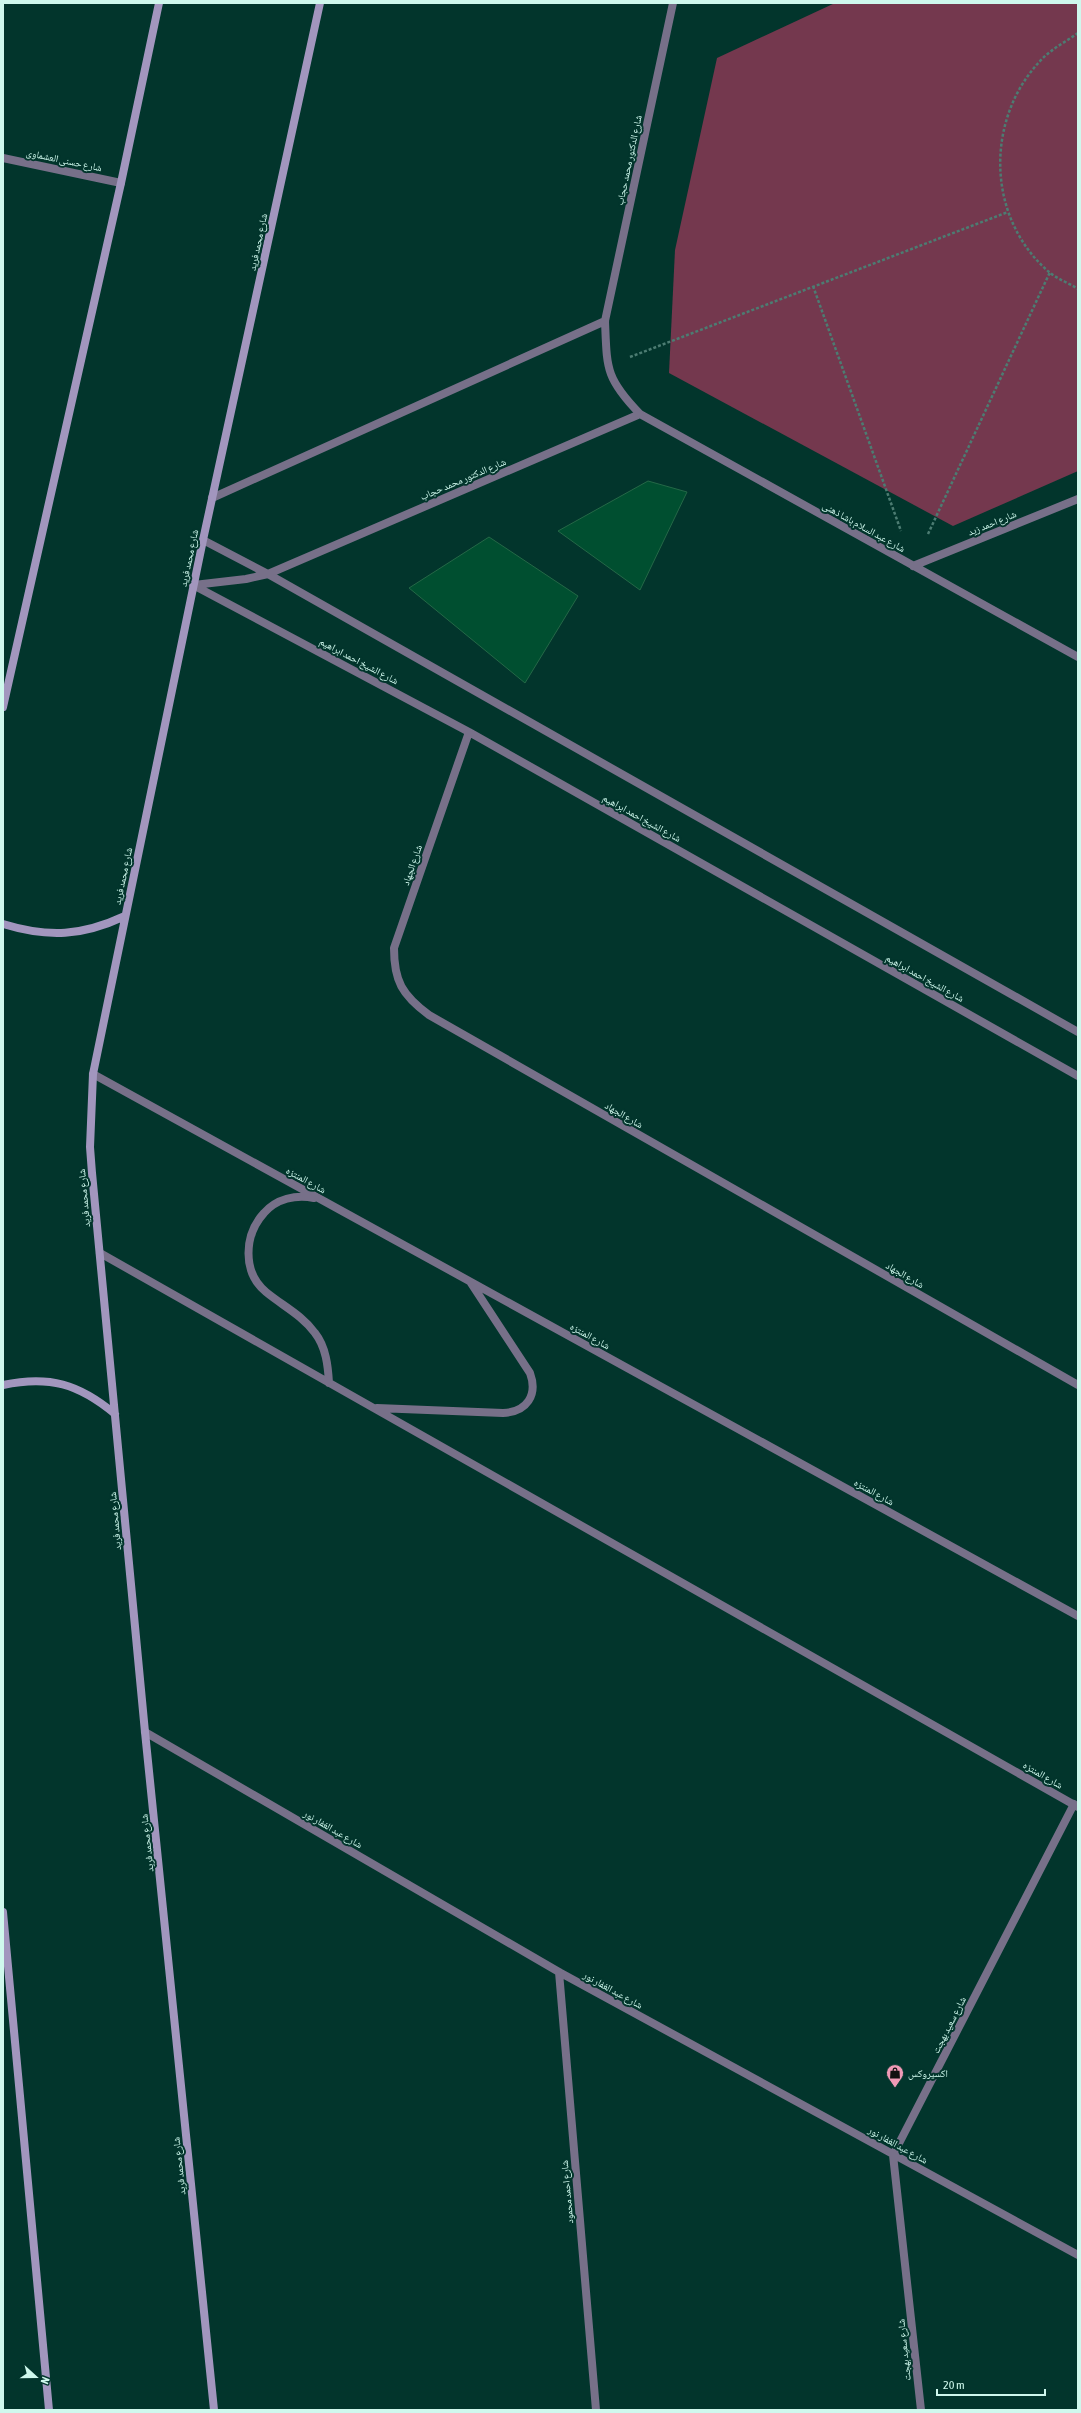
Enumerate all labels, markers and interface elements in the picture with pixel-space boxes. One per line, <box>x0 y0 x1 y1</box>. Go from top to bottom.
street label: شارع الدكتور محمد حجاب <box>614 113 645 206</box>
street label: شارع حسنى العشماوى <box>25 147 103 174</box>
street label: شارع محمد فريد <box>247 212 271 272</box>
street label: شارع الدكتور محمد حجاب <box>419 456 508 503</box>
street label: شارع عبد السلام باشا ذهنى <box>820 500 908 556</box>
street label: شارع احمد زيد <box>966 508 1019 539</box>
street label: شارع محمد فريد <box>178 528 202 588</box>
street label: شارع الشيخ احمد ابراهيم <box>317 636 401 688</box>
street label: شارع الشيخ احمد ابراهيم <box>600 792 683 846</box>
street label: شارع الجهاد <box>400 843 425 887</box>
street label: شارع محمد فريد <box>112 846 136 906</box>
street label: شارع الشيخ احمد ابراهيم <box>883 952 966 1006</box>
street label: شارع الجهاد <box>603 1100 645 1131</box>
street label: شارع المنتزه <box>284 1165 328 1196</box>
street label: شارع محمد فريد <box>76 1168 93 1227</box>
street label: شارع الجهاد <box>884 1260 926 1291</box>
street label: شارع المنتزه <box>568 1321 612 1352</box>
street label: شارع المنتزه <box>852 1477 896 1508</box>
street label: شارع محمد فريد <box>107 1491 124 1550</box>
street label: شارع المنتزه <box>1021 1759 1065 1792</box>
street label: شارع عبد الغفار نور <box>300 1807 365 1851</box>
street label: شارع محمد فريد <box>138 1813 157 1873</box>
street label: شارع عبد الغفار نور <box>580 1969 645 2012</box>
street label: شارع سعيد بهجت <box>930 1994 969 2056</box>
shop icon: اكسيروكس <box>885 2063 905 2088</box>
place label: اكسيروكس <box>908 2068 948 2080</box>
street label: شارع عبد الغفار نور <box>865 2124 930 2167</box>
street label: شارع محمد فريد <box>170 2136 189 2196</box>
street label: شارع احمد محمود <box>559 2159 576 2224</box>
street label: شارع سعيد بهجت <box>895 2318 914 2382</box>
north arrow <box>16 2357 56 2397</box>
scale bar <box>937 2371 1045 2397</box>
text: N <box>39 2375 52 2386</box>
text: 20 m <box>943 2378 965 2392</box>

